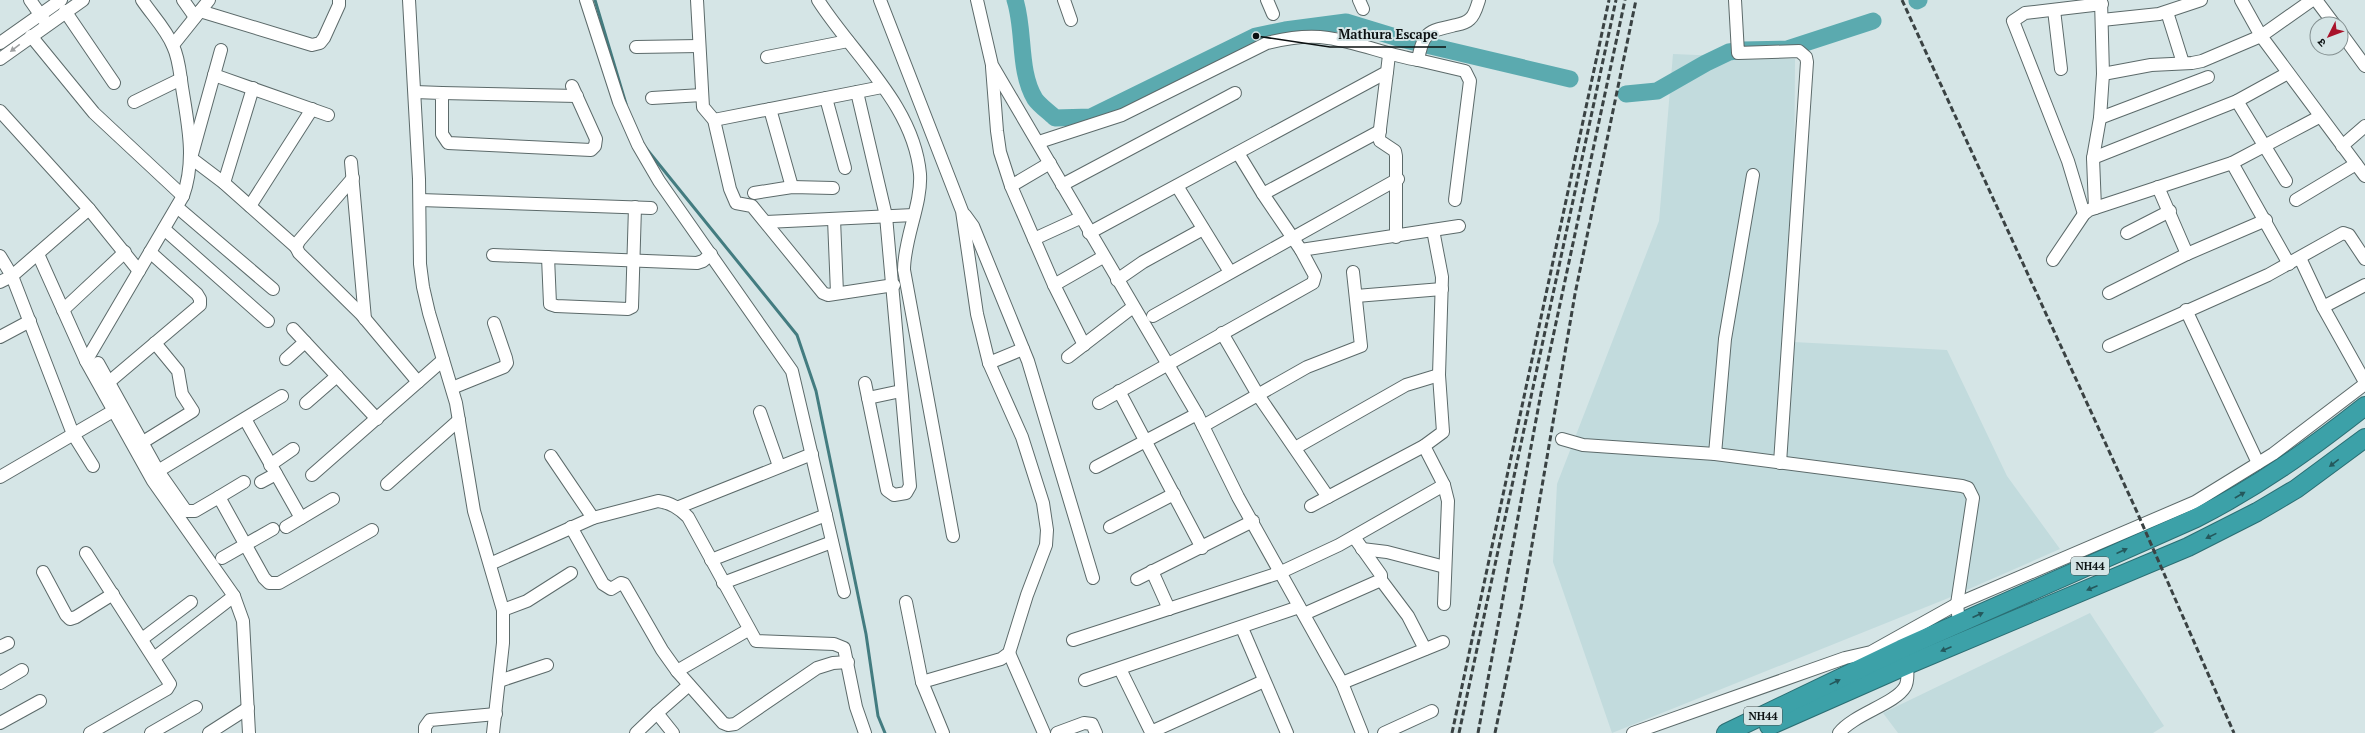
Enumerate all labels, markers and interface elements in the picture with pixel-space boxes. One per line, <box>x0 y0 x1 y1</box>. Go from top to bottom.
north arrow <box>2309 16 2349 56</box>
callout: Mathura Escape <box>1330 22 1446 47</box>
text: Mathura Escape <box>1338 25 1438 43</box>
text: उ <box>2314 35 2329 50</box>
one-way arrow <box>10 43 21 52</box>
one-way arrow <box>2329 458 2340 467</box>
one-way arrow <box>2234 492 2246 498</box>
one-way arrow <box>2205 533 2216 539</box>
one-way arrow <box>2117 548 2128 554</box>
road number: NH44 <box>2071 557 2109 575</box>
one-way arrow <box>2086 585 2097 591</box>
one-way arrow <box>1972 612 1983 618</box>
one-way arrow <box>1940 646 1951 652</box>
one-way arrow <box>1829 679 1840 685</box>
road number: NH44 <box>1744 707 1782 725</box>

